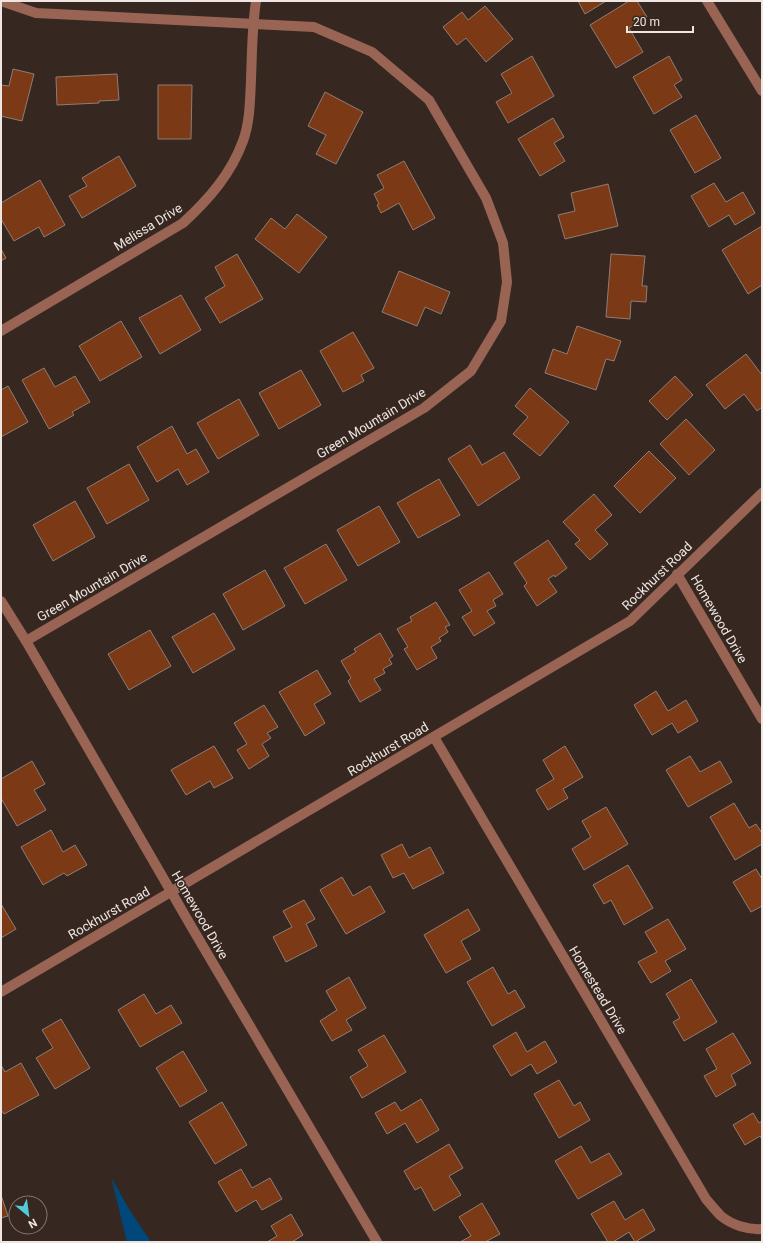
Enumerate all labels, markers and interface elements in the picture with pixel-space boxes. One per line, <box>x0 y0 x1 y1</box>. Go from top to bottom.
scale bar <box>627 8 693 34</box>
text: 20 m <box>633 15 660 29</box>
street label: Melissa Drive <box>111 200 185 254</box>
street label: Green Mountain Drive <box>314 384 428 462</box>
street label: Rockhurst Road <box>619 539 695 613</box>
street label: Green Mountain Drive <box>34 549 150 625</box>
street label: Homewood Drive <box>688 572 750 666</box>
street label: Rockhurst Road <box>345 719 431 779</box>
street label: Homewood Drive <box>169 868 231 962</box>
street label: Rockhurst Road <box>66 884 152 942</box>
street label: Homestead Drive <box>566 943 630 1037</box>
north arrow <box>8 1195 48 1235</box>
text: N <box>26 1216 39 1231</box>

